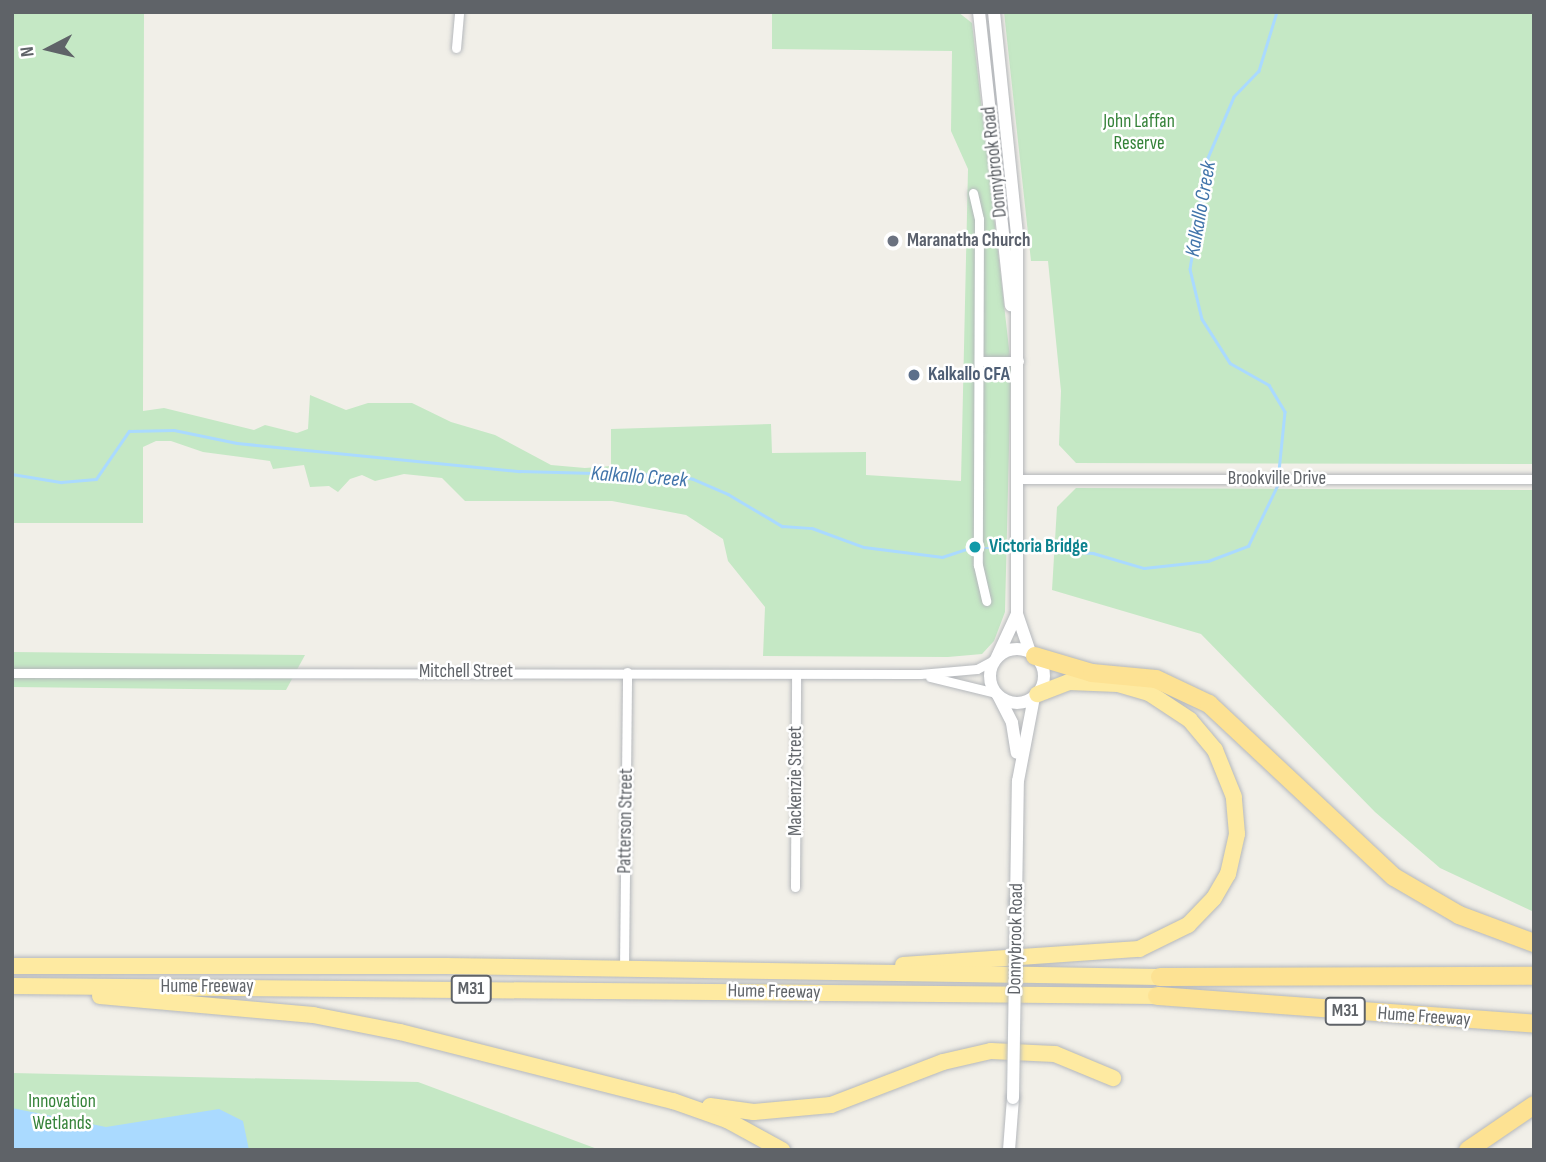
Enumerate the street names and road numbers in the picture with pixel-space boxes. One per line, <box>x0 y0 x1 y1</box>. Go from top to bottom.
street label: Donnybrook Road <box>978 105 1012 219</box>
street label: Brookville Drive <box>1228 468 1326 490</box>
street label: Mitchell Street <box>419 661 513 683</box>
street label: Mackenzie Street <box>785 726 807 836</box>
street label: Patterson Street <box>614 768 638 874</box>
street label: Donnybrook Road <box>1004 883 1028 995</box>
road number: M31 <box>450 974 492 1004</box>
street label: Hume Freeway <box>161 976 253 998</box>
street label: Hume Freeway <box>727 980 821 1004</box>
road number: M31 <box>1324 996 1366 1026</box>
street label: Hume Freeway <box>1377 1002 1471 1032</box>

